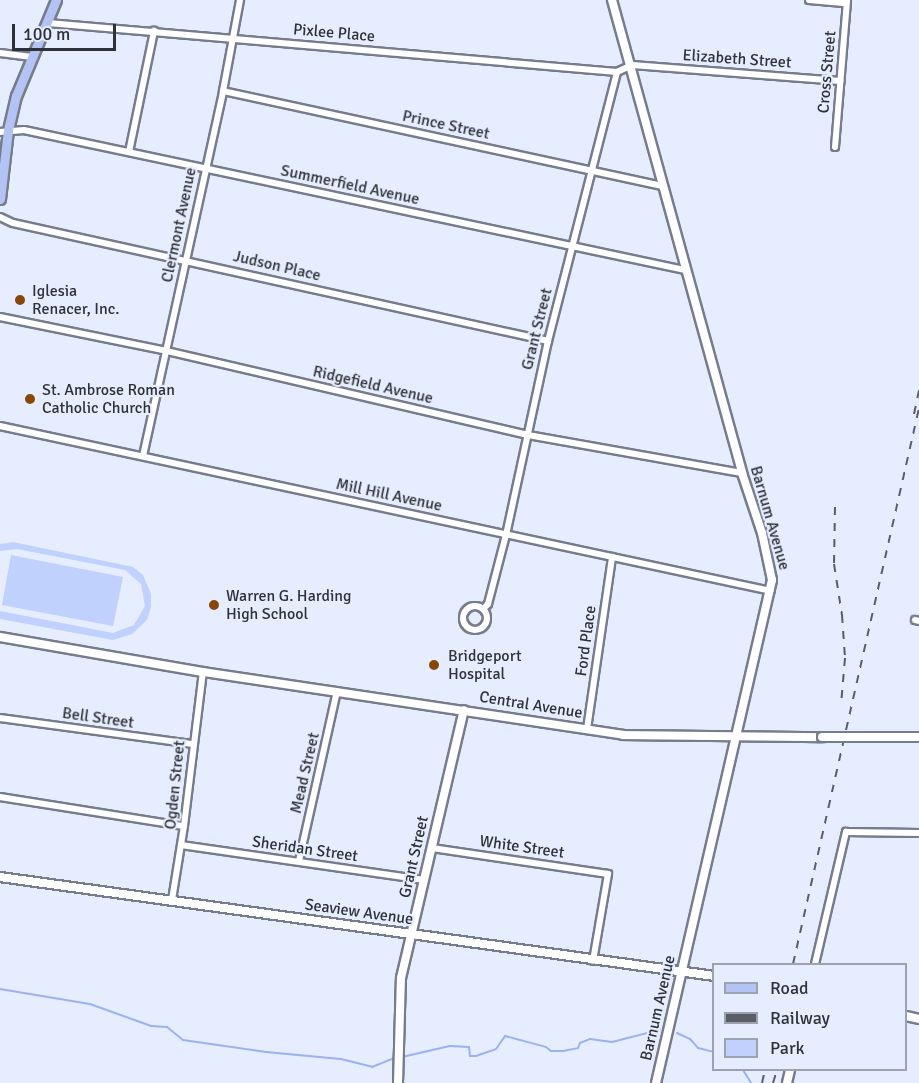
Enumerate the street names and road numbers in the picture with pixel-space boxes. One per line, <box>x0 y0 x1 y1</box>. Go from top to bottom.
street label: Pixlee Place <box>292 20 376 46</box>
street label: Cross Street <box>814 30 840 114</box>
street label: Elizabeth Street <box>682 46 792 72</box>
street label: Prince Street <box>401 106 491 144</box>
street label: Summerfield Avenue <box>279 161 421 209</box>
street label: Clermont Avenue <box>157 166 201 284</box>
street label: Judson Place <box>231 247 323 285</box>
street label: Grant Street <box>518 286 556 372</box>
street label: Ridgefield Avenue <box>311 362 435 408</box>
street label: Barnum Avenue <box>746 464 794 572</box>
street label: Mill Hill Avenue <box>334 474 444 516</box>
street label: Ford Place <box>572 604 600 678</box>
street label: Central Avenue <box>478 687 584 723</box>
street label: Bell Street <box>61 703 135 733</box>
street label: Mead Street <box>286 731 324 815</box>
street label: Ogden Street <box>161 740 189 830</box>
street label: Grant Street <box>395 814 433 900</box>
street label: Sheridan Street <box>251 832 359 866</box>
street label: White Street <box>478 832 566 862</box>
street label: Seaview Avenue <box>304 895 414 929</box>
street label: Barnum Avenue <box>637 953 679 1063</box>

